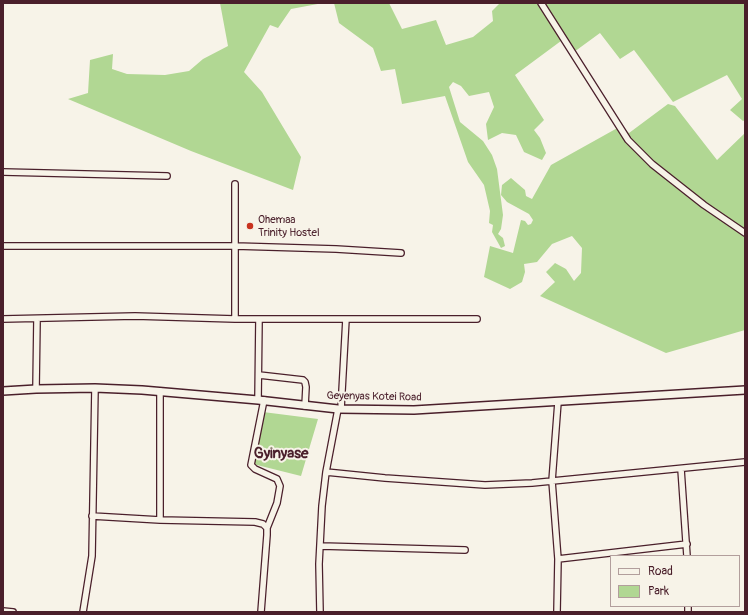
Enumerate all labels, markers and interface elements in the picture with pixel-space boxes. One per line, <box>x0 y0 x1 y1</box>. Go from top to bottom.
place label: Ohemaa Trinity Hostel <box>258 213 320 239</box>
marker: Ohemaa Trinity Hostel <box>245 221 255 231</box>
street label: Geyenyas Kotei Road <box>326 390 422 404</box>
district label: Gyinyase <box>254 445 308 463</box>
legend <box>610 555 740 607</box>
text: Road <box>648 564 673 579</box>
text: Park <box>648 584 669 599</box>

